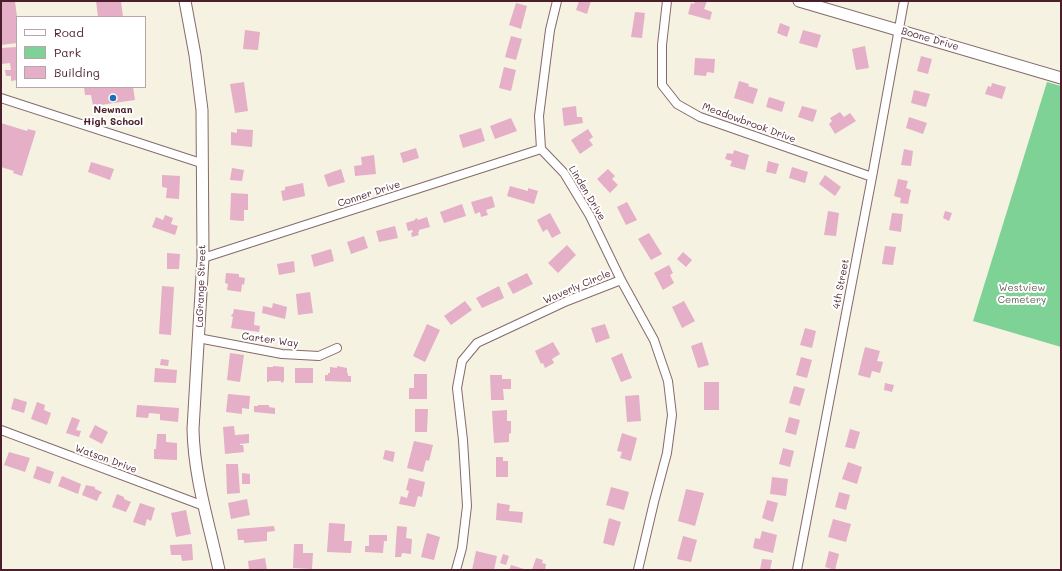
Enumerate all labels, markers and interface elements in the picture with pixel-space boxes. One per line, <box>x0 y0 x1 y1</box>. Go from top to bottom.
legend <box>16 16 146 88</box>
text: Road <box>54 24 84 40</box>
street label: Boone Drive <box>900 25 960 53</box>
text: Park <box>54 44 81 60</box>
text: Building <box>54 64 100 80</box>
marker: Newnan High School <box>108 93 118 103</box>
street label: Meadowbrook Drive <box>701 100 797 146</box>
place label: Newnan High School <box>83 104 143 128</box>
street label: Linden Drive <box>566 164 608 222</box>
street label: Conner Drive <box>336 178 402 210</box>
street label: LaGrange Street <box>194 244 208 328</box>
street label: 4th Street <box>830 258 852 310</box>
street label: Waverly Circle <box>541 267 613 307</box>
park label: Westview Cemetery <box>998 282 1046 306</box>
street label: Carter Way <box>241 330 299 350</box>
street label: Watson Drive <box>73 442 139 476</box>

